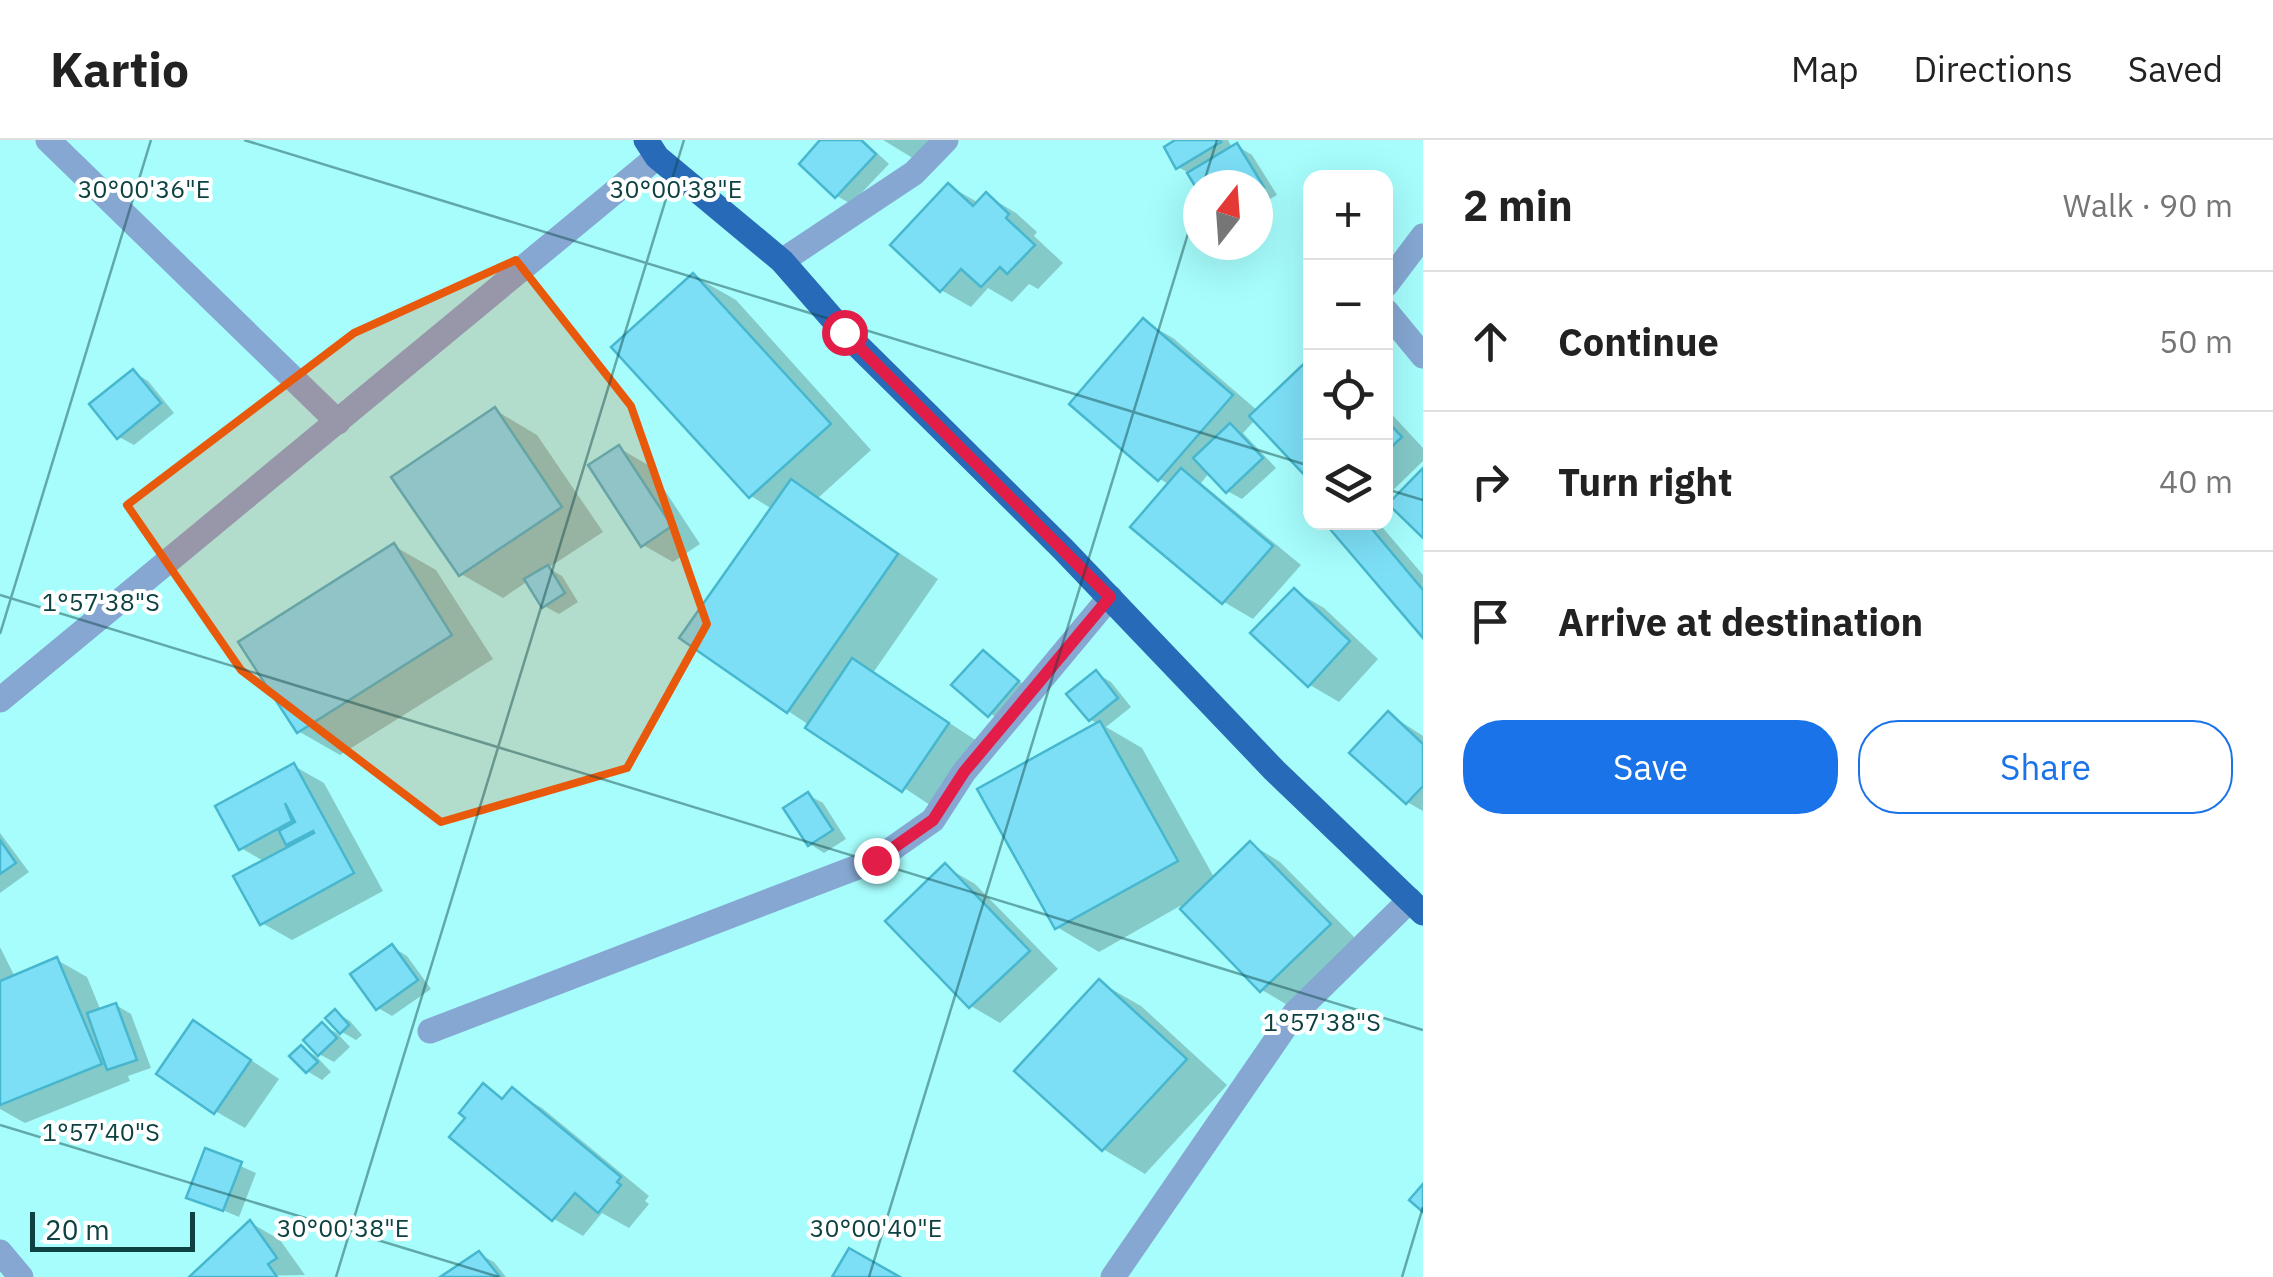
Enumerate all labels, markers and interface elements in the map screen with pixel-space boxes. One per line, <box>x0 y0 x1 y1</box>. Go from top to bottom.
text: Kartio <box>50 38 189 100</box>
text: Map <box>1791 46 1859 92</box>
text: Directions <box>1914 46 2073 92</box>
text: Saved <box>2128 46 2223 92</box>
north arrow <box>1183 170 1273 260</box>
map controls <box>1303 170 1393 530</box>
button: + <box>1303 170 1393 260</box>
text: 30°00'36"E <box>78 172 210 205</box>
text: 30°00'38"E <box>610 172 742 205</box>
text: 2 min <box>1463 178 1573 233</box>
text: Walk · 90 m <box>2063 184 2233 226</box>
button: − <box>1303 260 1393 350</box>
route start <box>822 310 868 356</box>
icon: ahead <box>1463 314 1518 369</box>
text: Continue <box>1558 317 1719 366</box>
text: 50 m <box>2159 320 2233 362</box>
button: locate <box>1303 350 1393 440</box>
button: layers <box>1303 440 1393 530</box>
icon: right <box>1463 454 1518 509</box>
text: Turn right <box>1558 457 1733 506</box>
text: 40 m <box>2159 460 2233 502</box>
text: 1°57'38"S <box>42 585 160 618</box>
icon: arrive <box>1463 594 1518 649</box>
text: Arrive at destination <box>1558 597 1923 646</box>
button: Save <box>1463 720 1838 814</box>
button: Share <box>1858 720 2233 814</box>
route end <box>854 838 900 884</box>
text: 1°57'38"S <box>1263 1005 1381 1038</box>
text: 1°57'40"S <box>42 1115 160 1148</box>
scale bar <box>30 1207 195 1252</box>
text: 20 m <box>45 1211 110 1248</box>
text: 30°00'38"E <box>277 1211 409 1244</box>
text: 30°00'40"E <box>810 1211 942 1244</box>

